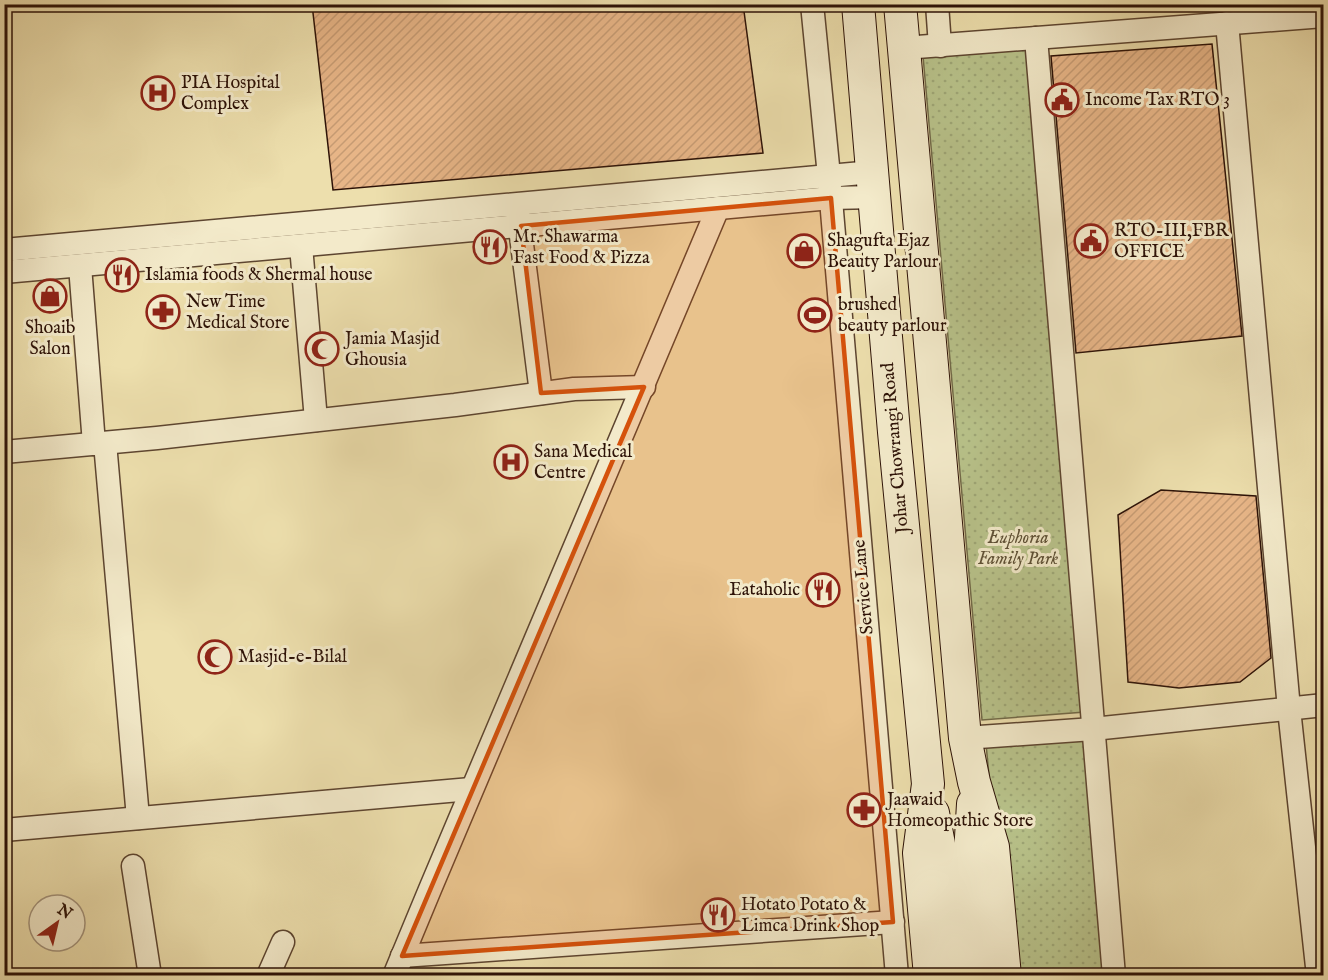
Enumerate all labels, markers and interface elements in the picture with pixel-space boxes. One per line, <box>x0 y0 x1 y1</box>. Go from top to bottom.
place label: PIA Hospital Complex <box>181 72 280 116</box>
hospital icon: PIA Hospital Complex <box>140 75 176 111</box>
public building icon: Income Tax RTO 3 <box>1044 82 1080 118</box>
place label: Income Tax RTO 3 <box>1085 89 1230 112</box>
place label: RTO-III,FBR OFFICE <box>1114 220 1230 264</box>
public building icon: RTO-III,FBR OFFICE <box>1073 223 1109 259</box>
place label: Mr. Shawarma Fast Food & Pizza <box>513 226 650 270</box>
restaurant icon: Mr. Shawarma Fast Food & Pizza <box>472 229 508 265</box>
place label: Shagufta Ejaz Beauty Parlour <box>827 230 939 274</box>
shop icon: Shagufta Ejaz Beauty Parlour <box>786 233 822 269</box>
restaurant icon: Islamia foods & Shermal house <box>104 257 140 293</box>
place label: Islamia foods & Shermal house <box>145 264 373 287</box>
shop icon: Shoaib Salon <box>32 278 68 314</box>
place label: New Time Medical Store <box>186 291 290 335</box>
pharmacy icon: New Time Medical Store <box>145 294 181 330</box>
place label: brushed beauty parlour <box>838 294 947 338</box>
sports icon: brushed beauty parlour <box>797 297 833 333</box>
place label: Shoaib Salon <box>25 317 76 361</box>
place label: Jamia Masjid Ghousia <box>343 328 440 372</box>
mosque icon: Jamia Masjid Ghousia <box>304 331 340 367</box>
street label: Johar Chowrangi Road <box>877 361 915 536</box>
place label: Sana Medical Centre <box>534 441 632 485</box>
hospital icon: Sana Medical Centre <box>493 444 529 480</box>
park label: Euphoria Family Park <box>978 527 1058 571</box>
street label: Service Lane <box>848 539 880 635</box>
restaurant icon: Eataholic <box>805 572 841 608</box>
place label: Eataholic <box>729 579 800 602</box>
mosque icon: Masjid-e-Bilal <box>197 639 233 675</box>
place label: Masjid-e-Bilal <box>238 646 347 669</box>
place label: Jaawaid Homeopathic Store <box>885 789 1033 833</box>
pharmacy icon: Jaawaid Homeopathic Store <box>846 792 882 828</box>
north arrow <box>27 893 87 953</box>
place label: Hotato Potato & Limca Drink Shop <box>741 894 879 938</box>
restaurant icon: Hotato Potato & Limca Drink Shop <box>700 897 736 933</box>
text: N <box>52 900 76 924</box>

